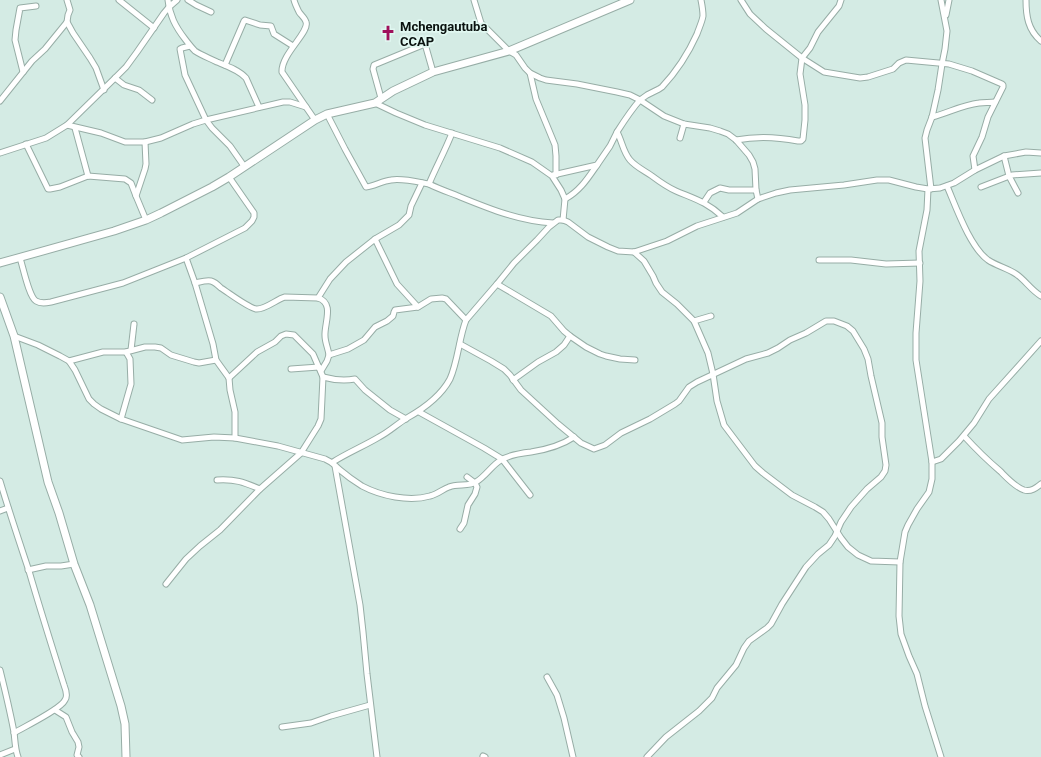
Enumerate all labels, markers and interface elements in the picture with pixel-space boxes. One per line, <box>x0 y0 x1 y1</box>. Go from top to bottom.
place label: Mchengautuba CCAP <box>400 19 487 49</box>
church icon: Mchengautuba CCAP <box>379 24 397 42</box>

